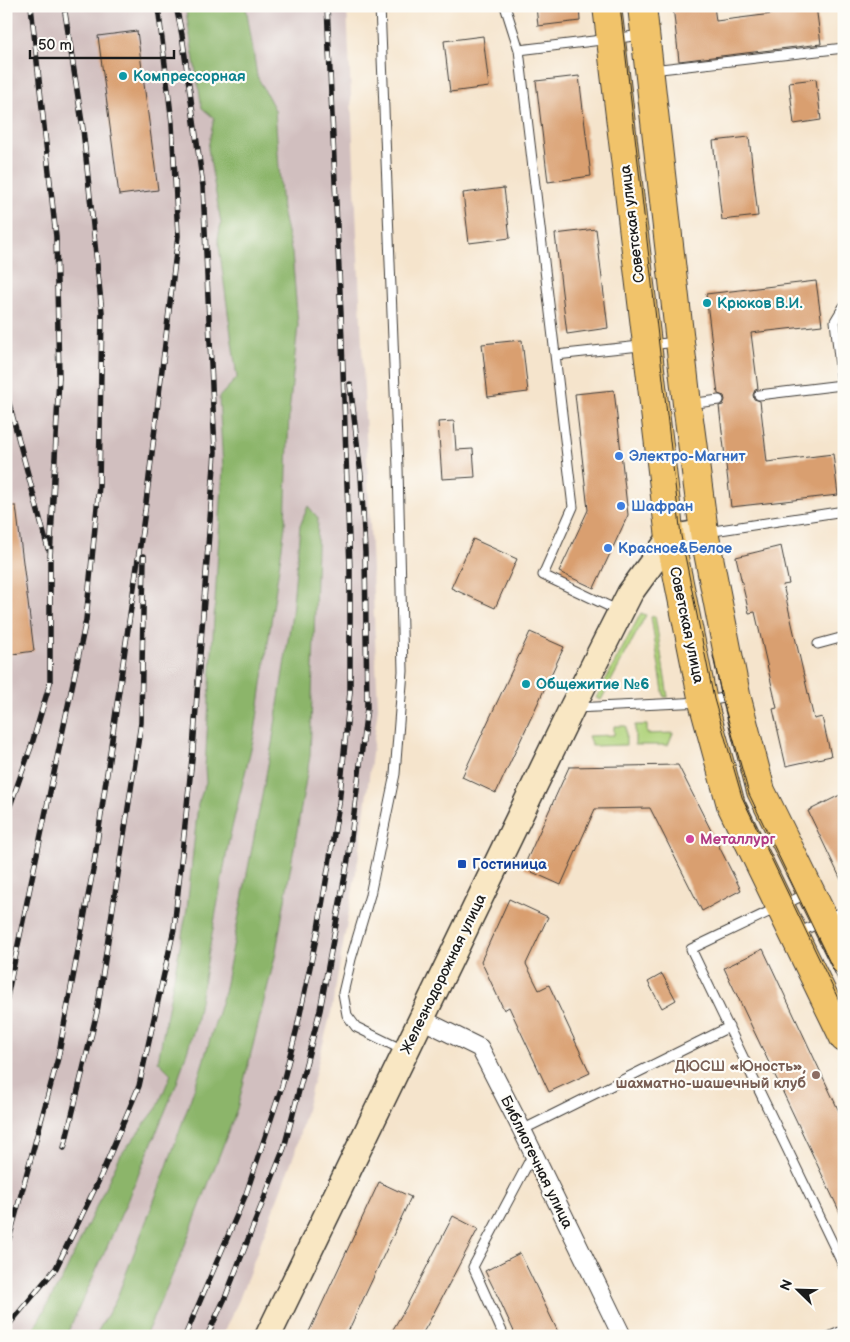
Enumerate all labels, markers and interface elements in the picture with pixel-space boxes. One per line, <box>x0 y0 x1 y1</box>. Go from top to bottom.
scale bar <box>30 28 174 60</box>
text: 50 m <box>38 36 72 55</box>
place label: Компрессорная <box>133 67 246 86</box>
marker: Компрессорная <box>117 70 129 82</box>
street label: Советская улица <box>616 164 649 284</box>
place label: Крюков В.И. <box>717 294 803 313</box>
marker: Крюков В.И. <box>701 297 713 309</box>
place label: Электро-Магнит <box>629 447 747 466</box>
marker: Электро-Магнит <box>613 450 625 462</box>
place label: Шафран <box>631 497 693 516</box>
marker: Шафран <box>615 500 627 512</box>
place label: Красное&Белое <box>618 539 732 558</box>
marker: Красное&Белое <box>602 542 614 554</box>
street label: Советская улица <box>665 565 708 685</box>
place label: Общежитие №6 <box>536 675 649 694</box>
marker: Общежитие №6 <box>520 678 532 690</box>
place label: Металлург <box>700 830 775 849</box>
marker: Металлург <box>684 833 696 845</box>
place label: Гостиница <box>472 855 547 874</box>
marker: Гостиница <box>456 858 468 870</box>
street label: Железнодорожная улица <box>396 891 491 1058</box>
place label: ДЮСШ «Юность», шахматно-шашечный клуб <box>616 1057 806 1093</box>
marker: ДЮСШ «Юность», шахматно-шашечный клуб <box>810 1069 822 1081</box>
street label: Библиотечная улица <box>496 1093 577 1232</box>
north arrow <box>772 1264 822 1314</box>
text: N <box>777 1277 796 1293</box>

